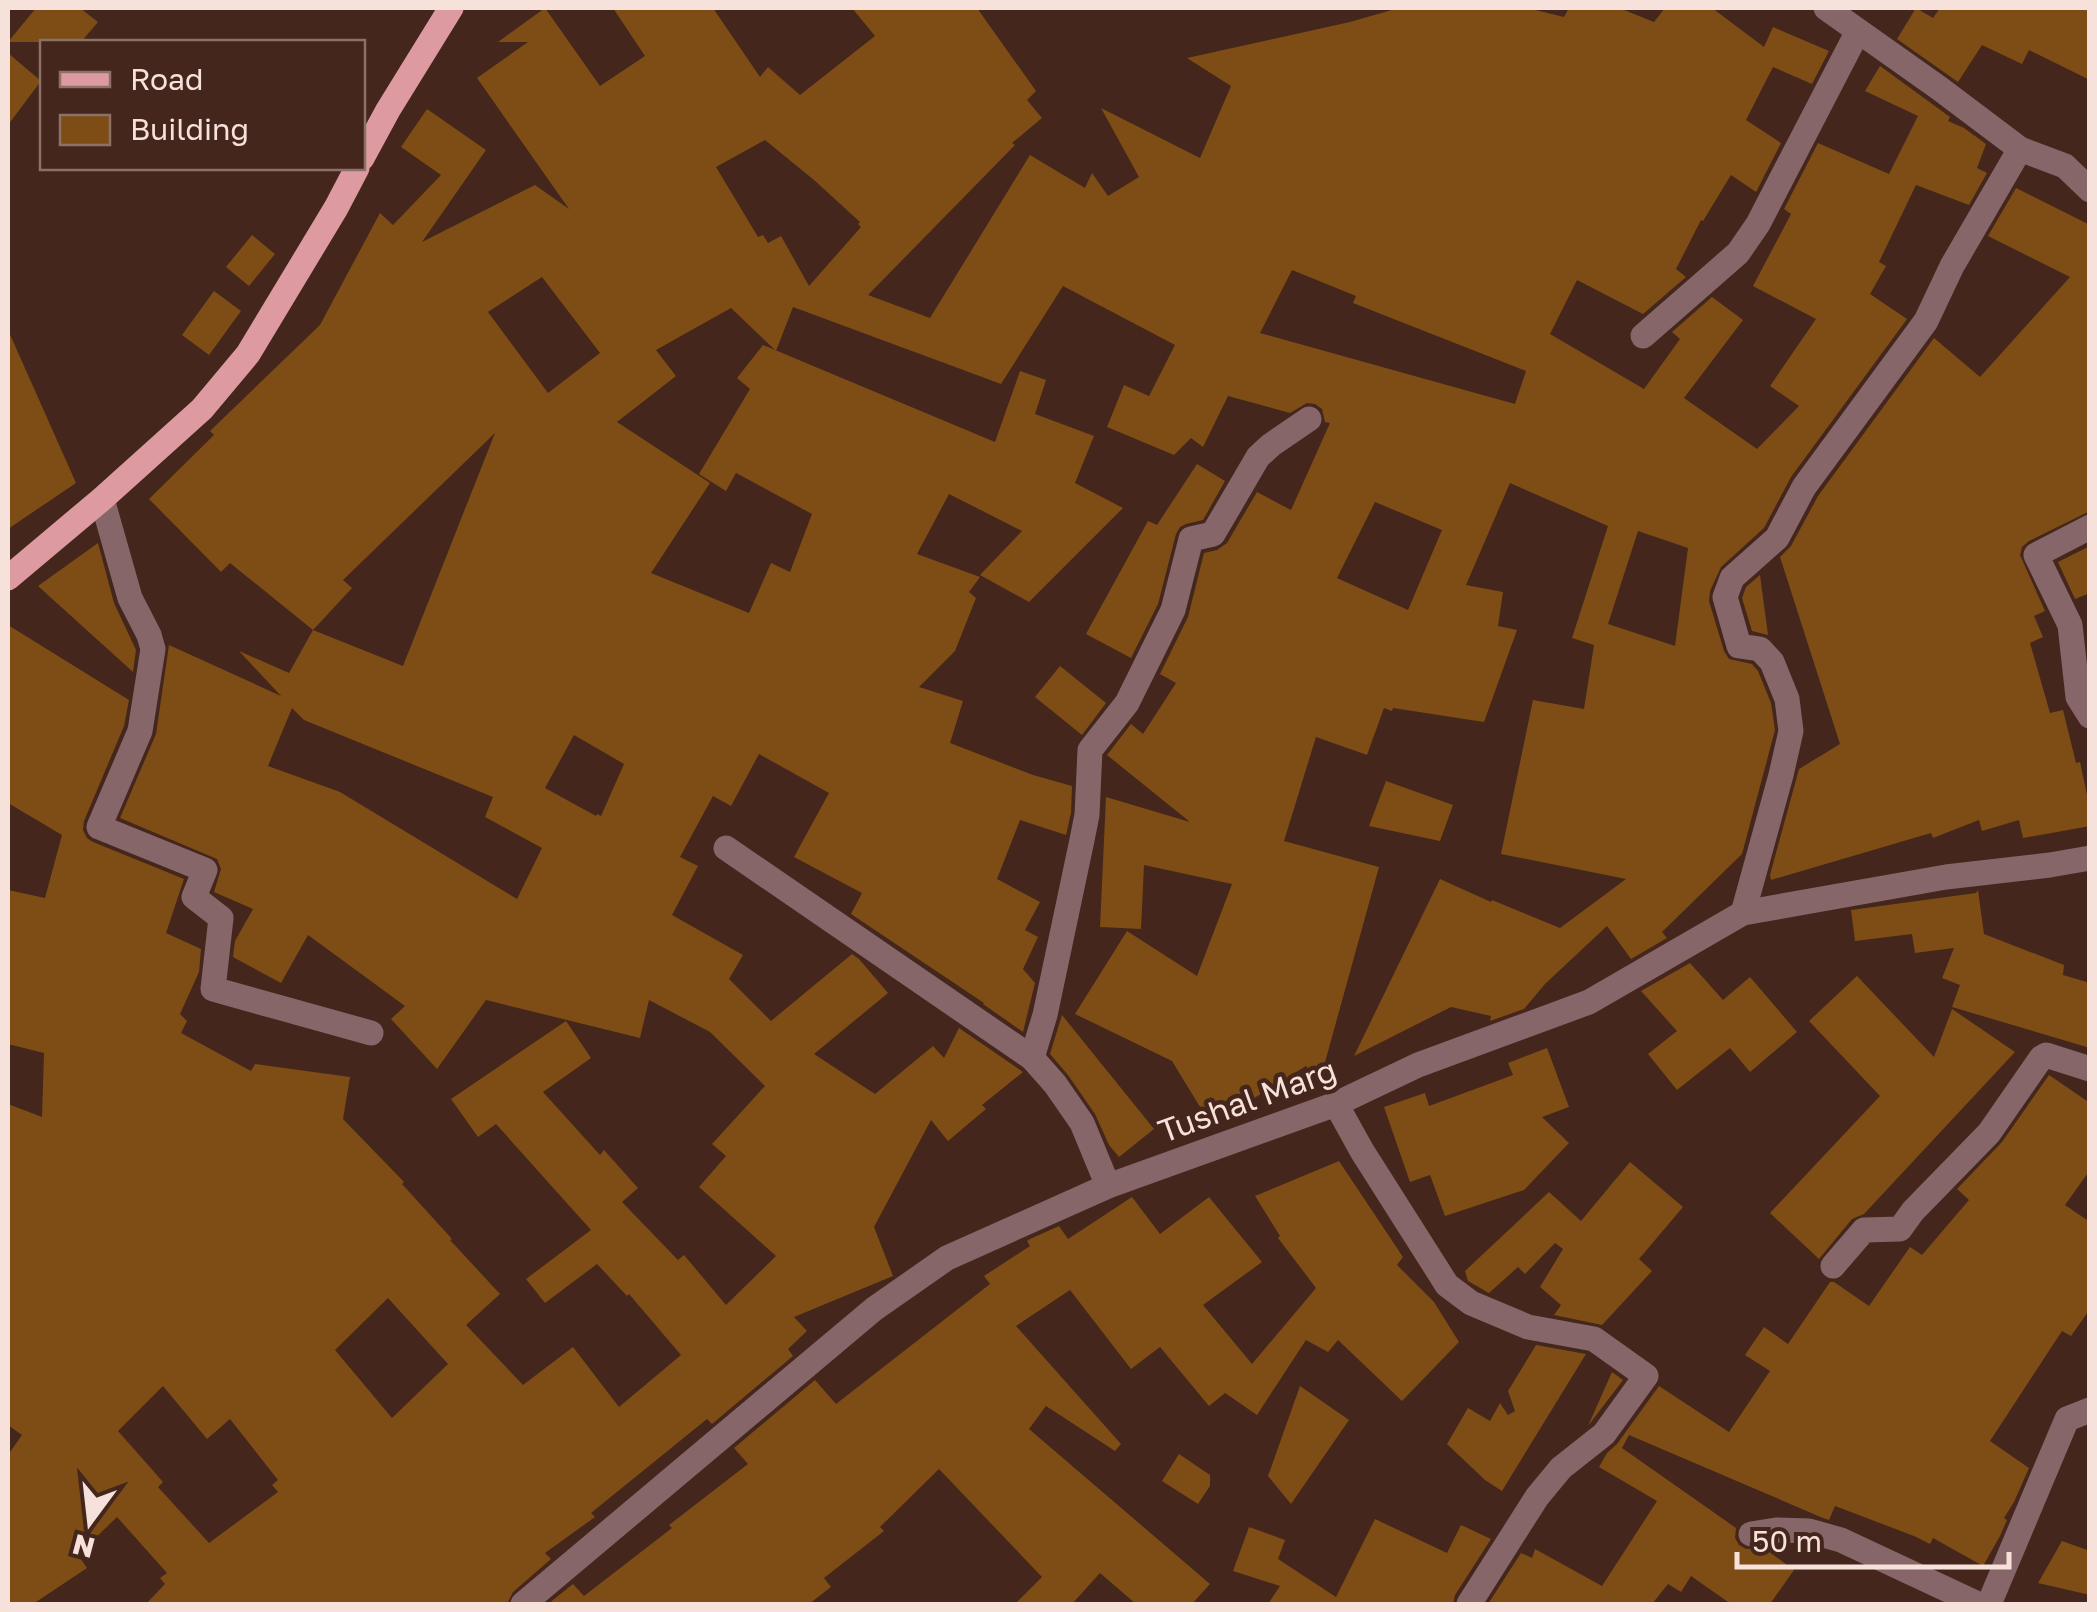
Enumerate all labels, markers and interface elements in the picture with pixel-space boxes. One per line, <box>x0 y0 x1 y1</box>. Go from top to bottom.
legend <box>40 40 365 170</box>
text: Road <box>130 61 204 97</box>
text: Building <box>130 111 249 147</box>
street label: Tushal Marg <box>1153 1050 1341 1150</box>
north arrow <box>40 1472 140 1572</box>
scale bar <box>1737 1507 2010 1569</box>
text: 50 m <box>1752 1523 1822 1559</box>
text: N <box>69 1528 98 1565</box>

